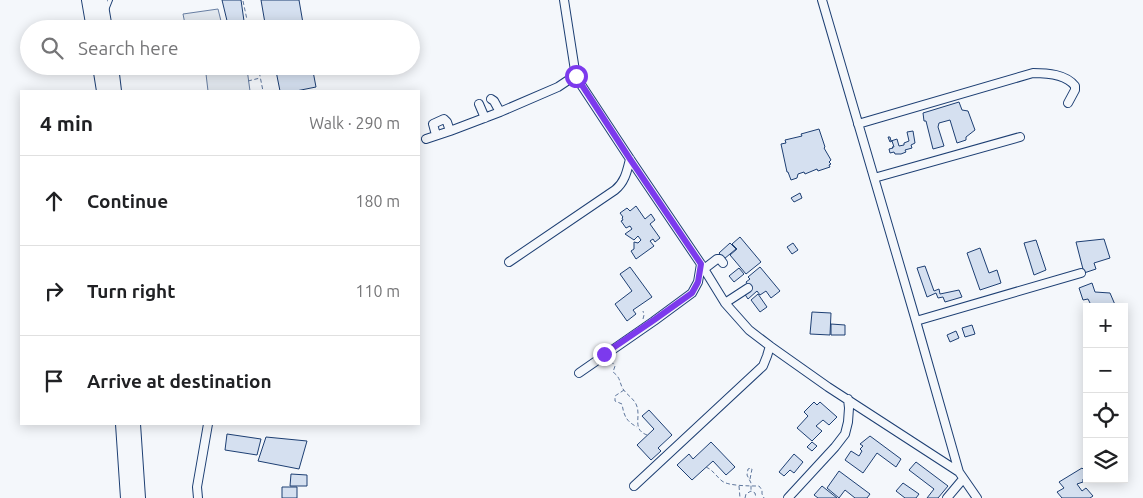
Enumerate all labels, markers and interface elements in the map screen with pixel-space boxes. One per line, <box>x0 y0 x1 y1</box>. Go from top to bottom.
search box <box>20 20 420 75</box>
icon: search <box>38 34 66 62</box>
text: Search here <box>78 37 178 59</box>
route start <box>565 65 588 88</box>
text: 4 min <box>40 111 93 135</box>
text: Walk · 290 m <box>309 114 400 132</box>
icon: ahead <box>40 187 68 215</box>
text: Continue <box>87 190 168 212</box>
text: 180 m <box>355 192 400 210</box>
icon: right <box>40 277 68 305</box>
text: Turn right <box>87 280 175 302</box>
text: 110 m <box>355 282 400 300</box>
map controls <box>1083 303 1128 483</box>
button: + <box>1083 303 1128 348</box>
route end <box>593 343 616 366</box>
button: − <box>1083 348 1128 393</box>
icon: arrive <box>40 367 68 395</box>
text: Arrive at destination <box>87 370 272 392</box>
button: locate <box>1083 393 1128 438</box>
button: layers <box>1083 438 1128 483</box>

